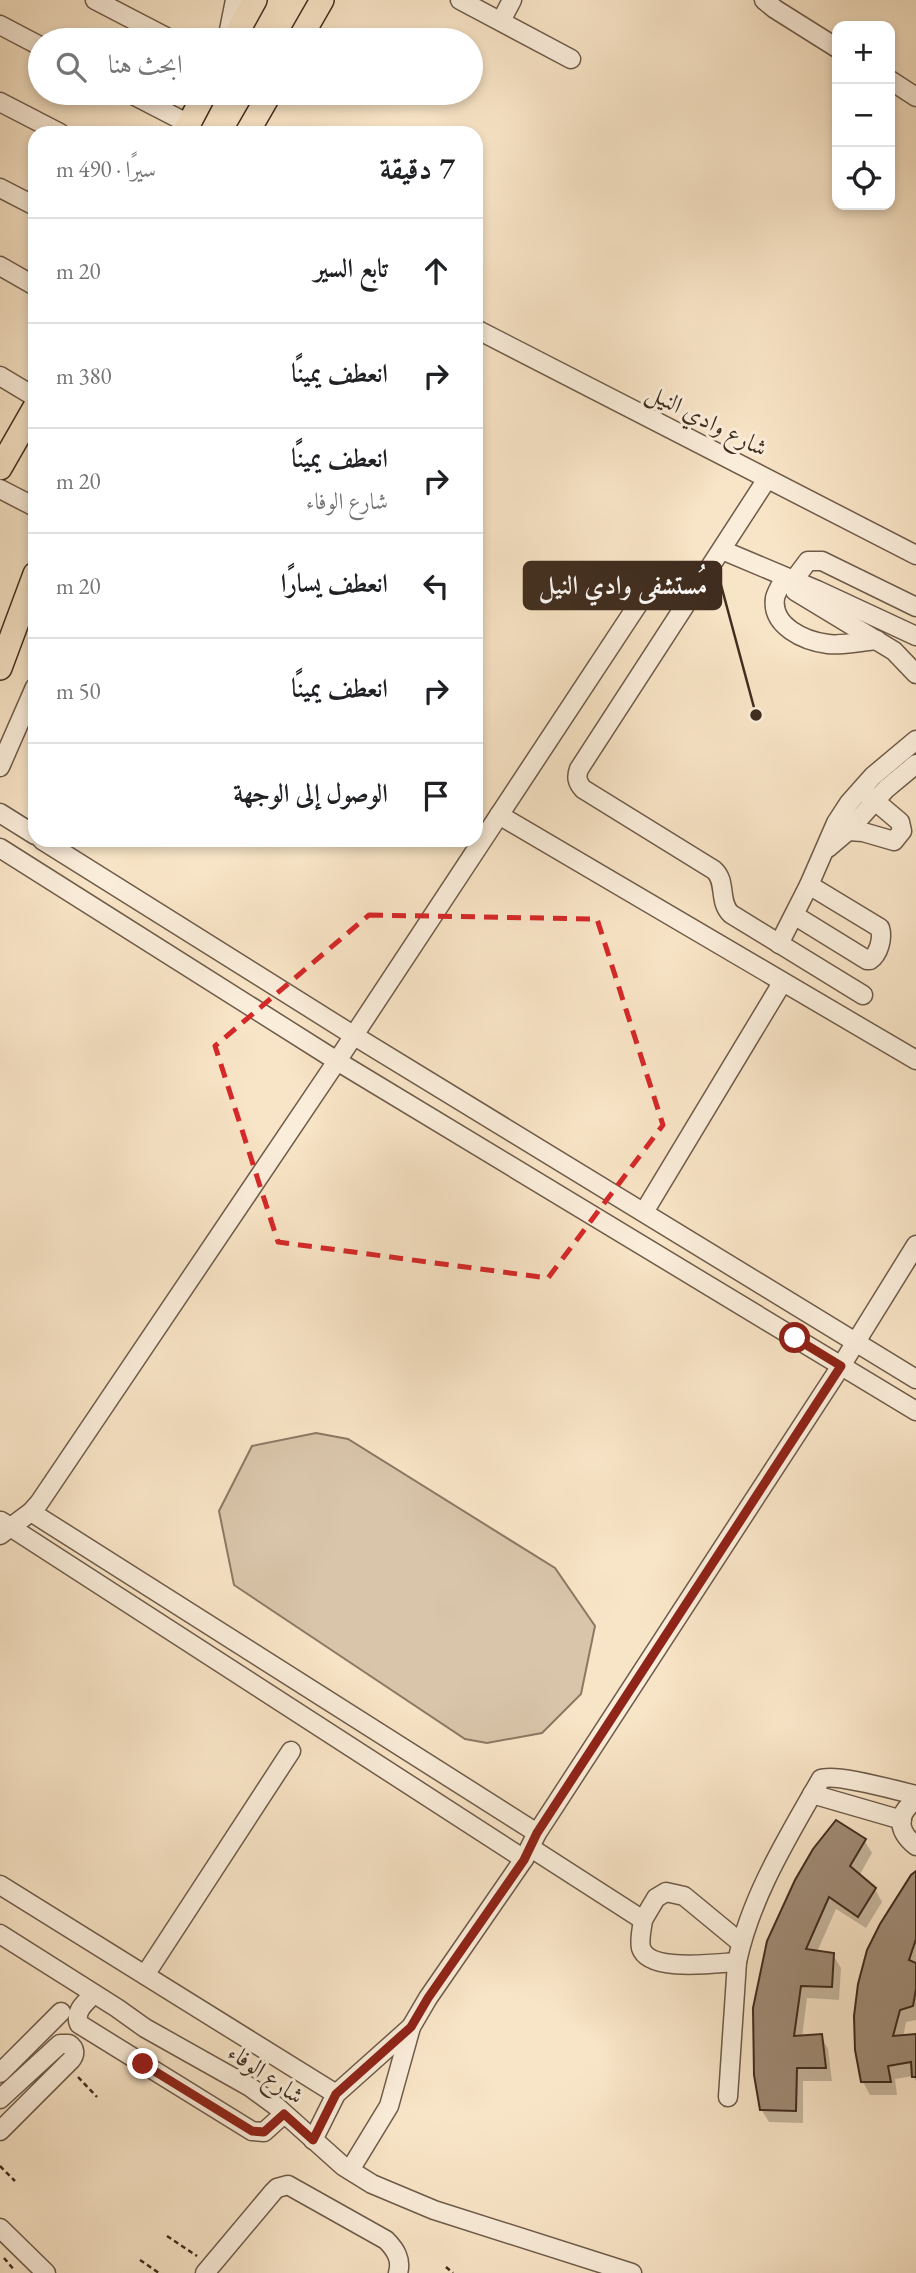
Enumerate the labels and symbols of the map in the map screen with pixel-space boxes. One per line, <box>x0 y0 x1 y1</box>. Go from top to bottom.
street label: شارع وادي النيل <box>639 376 773 468</box>
callout: مُستشفى وادي النيل <box>524 562 721 609</box>
text: مُستشفى وادي النيل <box>538 563 708 607</box>
route start <box>779 1322 810 1353</box>
street label: شارع الوفاء <box>219 2036 310 2115</box>
route end <box>127 2048 158 2079</box>

